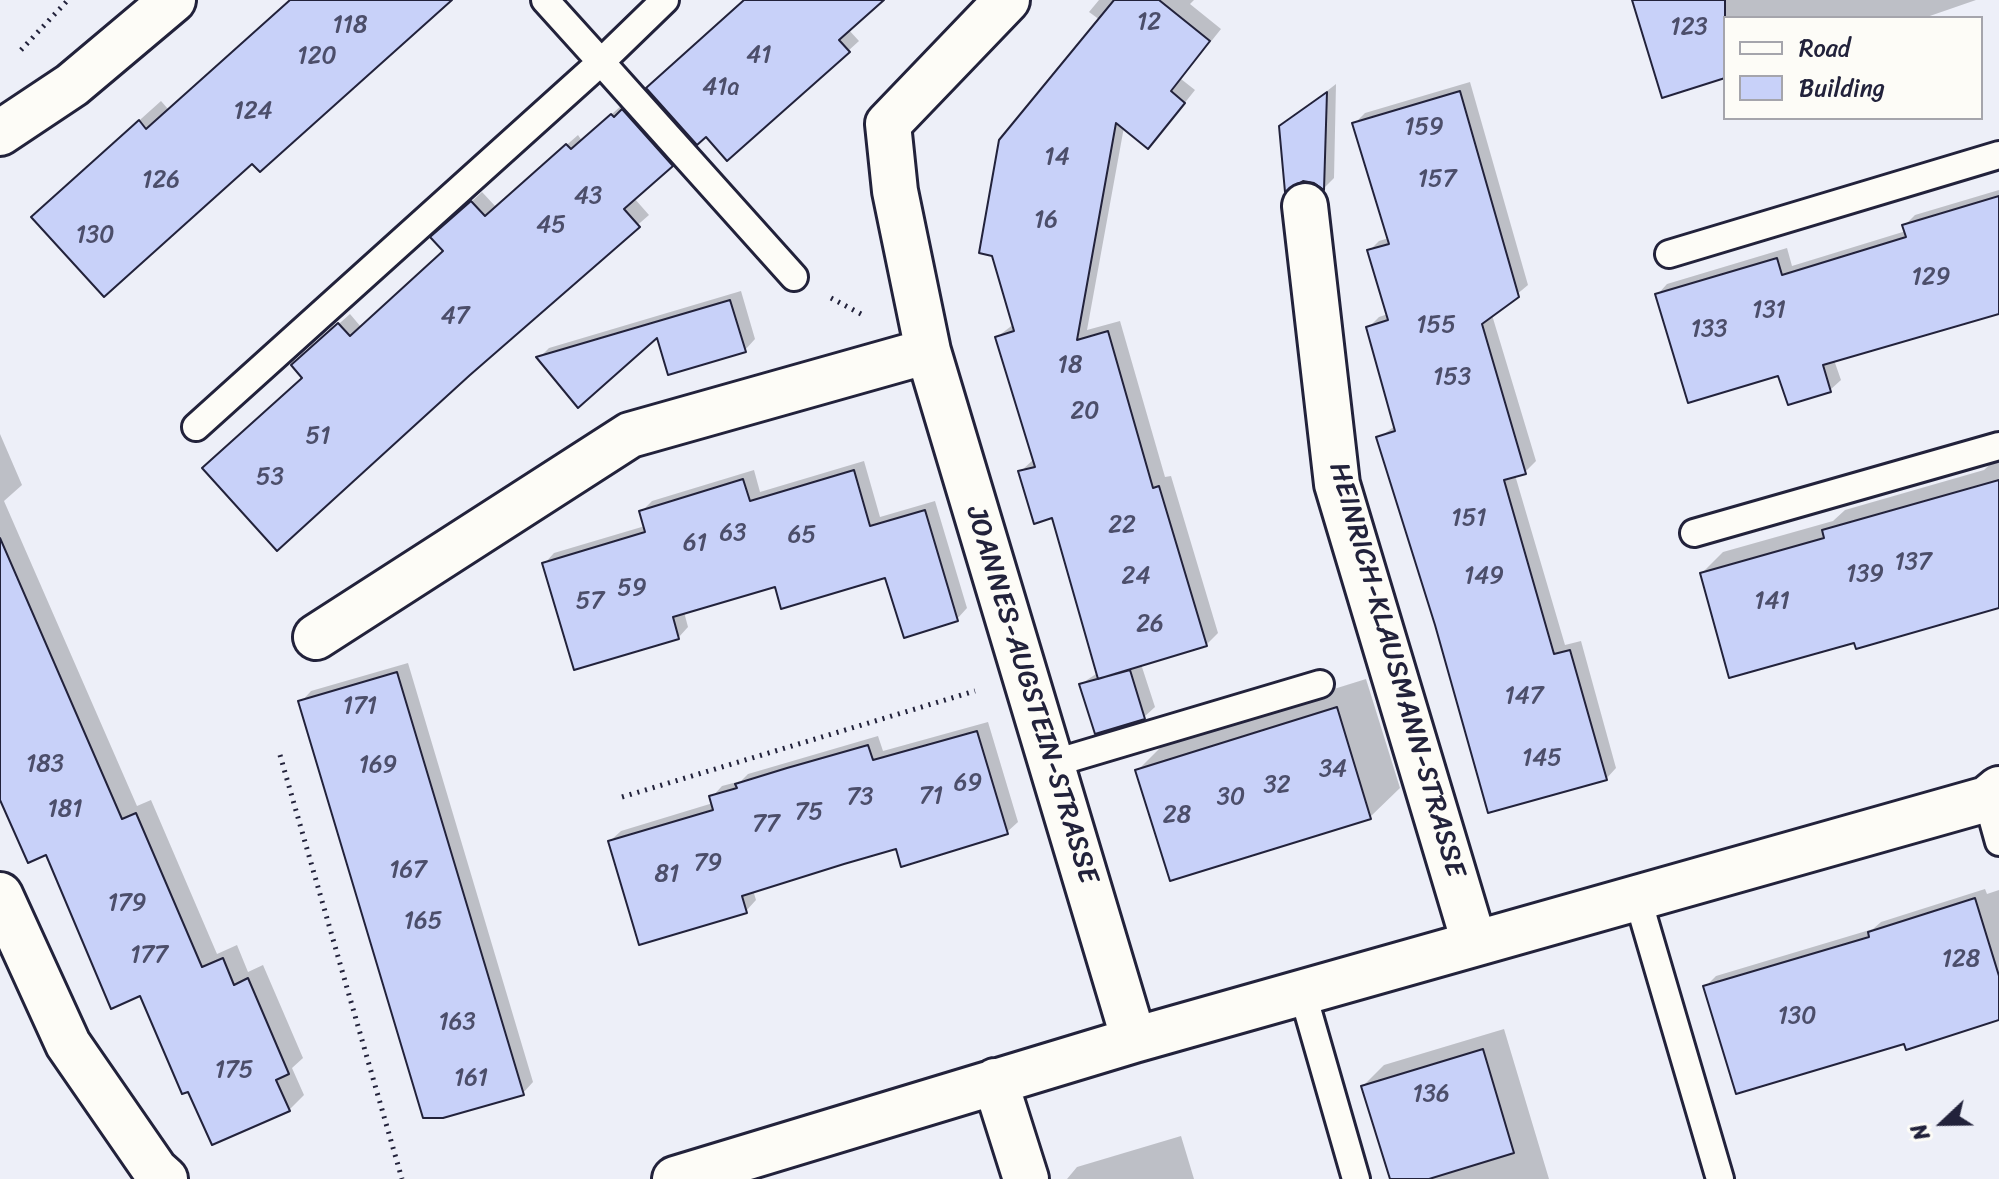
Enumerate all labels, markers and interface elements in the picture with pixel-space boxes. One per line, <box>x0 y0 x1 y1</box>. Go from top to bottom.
house number: 12 <box>1137 9 1161 37</box>
house number: 118 <box>332 12 368 40</box>
house number: 123 <box>1670 14 1708 42</box>
legend <box>1723 16 1983 120</box>
text: Road <box>1799 27 1850 69</box>
house number: 41 <box>746 42 772 70</box>
house number: 120 <box>297 43 337 71</box>
text: Building <box>1799 67 1885 109</box>
house number: 41a <box>702 74 740 102</box>
house number: 124 <box>233 98 273 126</box>
house number: 159 <box>1404 114 1444 142</box>
house number: 14 <box>1044 144 1070 172</box>
house number: 157 <box>1418 166 1456 194</box>
house number: 126 <box>142 167 180 195</box>
house number: 43 <box>574 183 602 211</box>
house number: 16 <box>1034 207 1058 235</box>
house number: 45 <box>536 212 566 240</box>
house number: 130 <box>76 222 114 250</box>
house number: 129 <box>1912 264 1950 292</box>
house number: 131 <box>1752 297 1786 325</box>
house number: 47 <box>441 303 469 331</box>
house number: 155 <box>1416 312 1456 340</box>
house number: 133 <box>1691 316 1727 344</box>
house number: 18 <box>1058 352 1082 380</box>
house number: 153 <box>1433 364 1471 392</box>
house number: 20 <box>1070 398 1100 426</box>
house number: 51 <box>306 423 330 451</box>
street label: HEINRICH-KLAUSMANN-STRASSE <box>1321 459 1471 881</box>
house number: 53 <box>256 464 284 492</box>
street label: JOANNES-AUGSTEIN-STRASSE <box>958 502 1104 888</box>
house number: 151 <box>1451 505 1487 533</box>
house number: 22 <box>1108 512 1136 540</box>
house number: 63 <box>720 520 746 548</box>
house number: 65 <box>788 522 816 550</box>
house number: 61 <box>683 530 707 558</box>
house number: 137 <box>1894 549 1932 577</box>
house number: 139 <box>1846 561 1884 589</box>
house number: 24 <box>1122 563 1150 591</box>
house number: 149 <box>1464 563 1504 591</box>
house number: 59 <box>617 575 647 603</box>
house number: 57 <box>576 588 604 616</box>
house number: 141 <box>1754 588 1790 616</box>
house number: 26 <box>1136 611 1164 639</box>
house number: 147 <box>1505 683 1543 711</box>
house number: 171 <box>343 693 377 721</box>
house number: 145 <box>1522 745 1562 773</box>
house number: 183 <box>26 751 64 779</box>
house number: 169 <box>359 752 397 780</box>
house number: 34 <box>1319 756 1347 784</box>
house number: 69 <box>954 770 982 798</box>
house number: 32 <box>1263 772 1291 800</box>
house number: 71 <box>919 783 943 811</box>
house number: 73 <box>847 784 873 812</box>
house number: 30 <box>1217 784 1245 812</box>
house number: 181 <box>47 796 83 824</box>
house number: 75 <box>795 799 823 827</box>
house number: 28 <box>1163 802 1191 830</box>
house number: 77 <box>752 811 780 839</box>
house number: 79 <box>694 850 722 878</box>
house number: 167 <box>389 857 427 885</box>
house number: 81 <box>655 861 679 889</box>
house number: 179 <box>108 890 146 918</box>
house number: 165 <box>404 908 442 936</box>
house number: 177 <box>130 942 168 970</box>
house number: 128 <box>1942 946 1980 974</box>
house number: 130 <box>1778 1003 1816 1031</box>
house number: 163 <box>438 1009 476 1037</box>
house number: 175 <box>215 1057 253 1085</box>
house number: 161 <box>454 1065 488 1093</box>
house number: 136 <box>1412 1081 1450 1109</box>
north arrow <box>1903 1083 1983 1163</box>
text: N <box>1899 1118 1941 1147</box>

